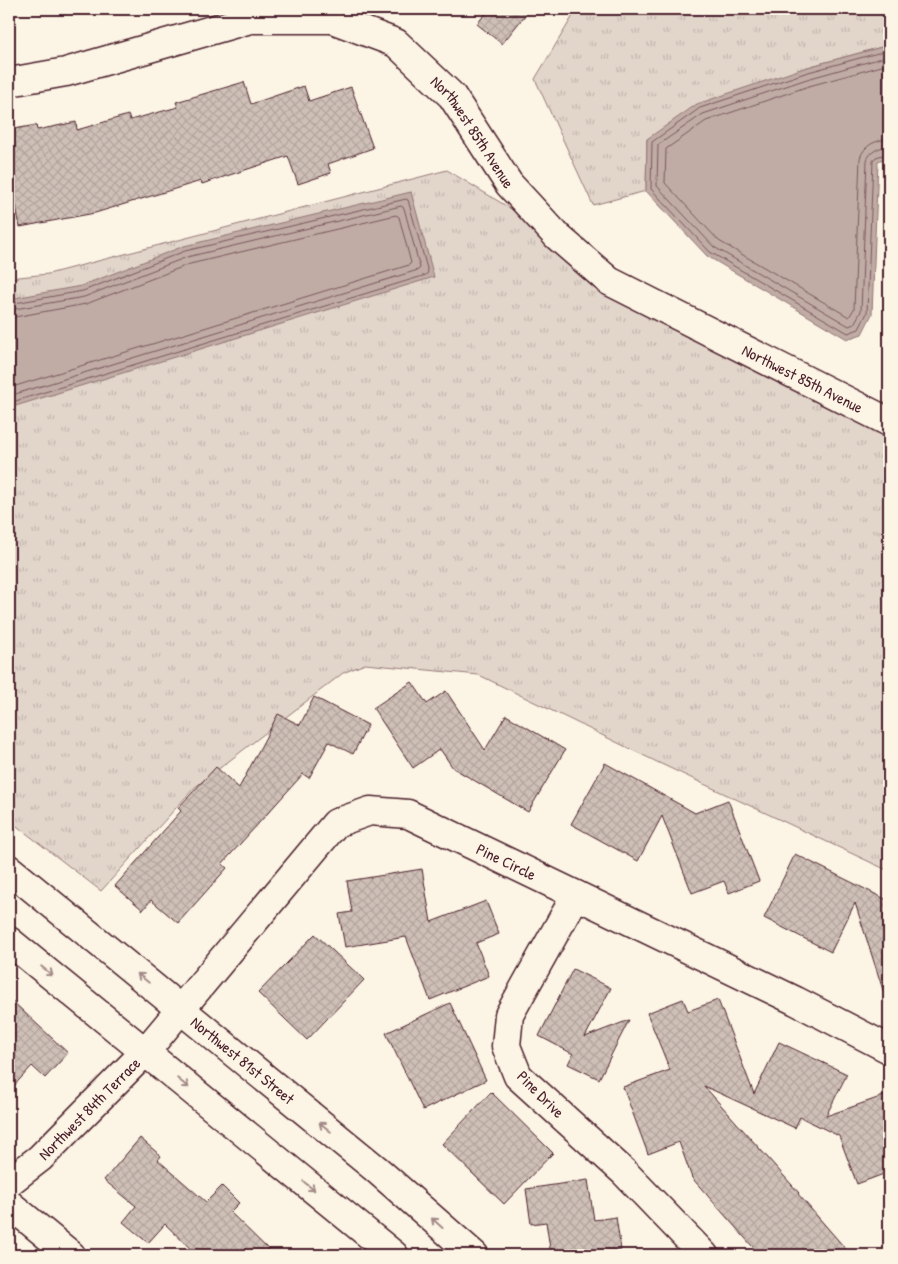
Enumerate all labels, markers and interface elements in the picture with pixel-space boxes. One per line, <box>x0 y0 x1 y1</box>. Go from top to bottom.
street label: Northwest 85th Avenue <box>426 71 520 193</box>
street label: Northwest 85th Avenue <box>738 339 867 418</box>
street label: Pine Circle <box>473 838 541 885</box>
one-way arrow <box>40 966 53 977</box>
one-way arrow <box>137 973 150 984</box>
street label: Northwest 81st Street <box>186 1011 300 1109</box>
street label: Northwest 84th Terrace <box>33 1052 145 1165</box>
street label: Pine Drive <box>512 1065 570 1123</box>
one-way arrow <box>176 1078 189 1089</box>
one-way arrow <box>319 1122 332 1133</box>
one-way arrow <box>302 1180 315 1191</box>
one-way arrow <box>431 1217 444 1229</box>

